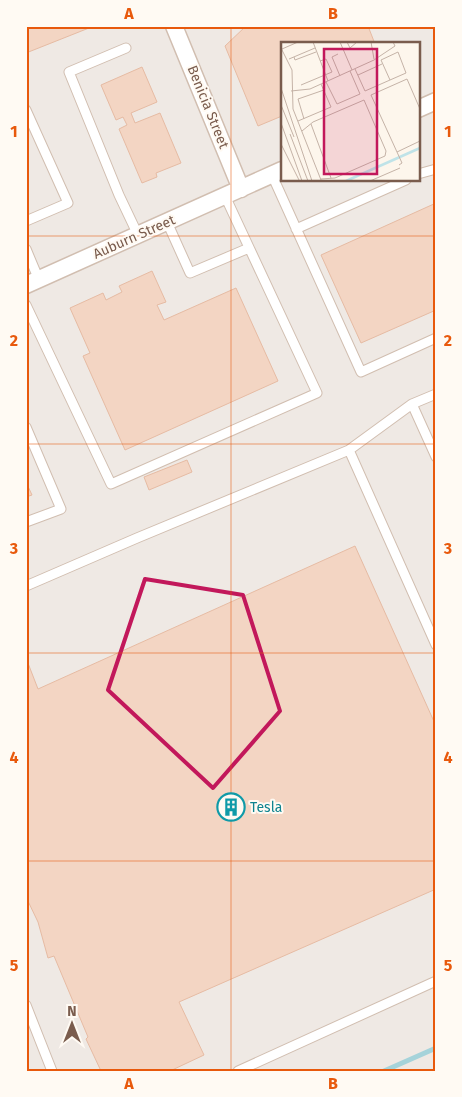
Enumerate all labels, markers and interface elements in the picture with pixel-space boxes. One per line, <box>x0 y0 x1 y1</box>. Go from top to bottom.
text: A <box>123 4 134 23</box>
text: B <box>328 4 338 23</box>
inset map <box>281 42 420 181</box>
street label: Benicia Street <box>184 63 233 152</box>
text: 1 <box>10 122 18 141</box>
text: 1 <box>444 122 452 141</box>
street label: Auburn Street <box>90 211 178 263</box>
text: 2 <box>10 331 18 350</box>
text: 2 <box>444 331 452 350</box>
text: 3 <box>9 539 18 558</box>
text: 3 <box>443 539 452 558</box>
text: 4 <box>9 748 19 767</box>
text: 4 <box>443 748 453 767</box>
building icon: Tesla <box>216 792 246 822</box>
place label: Tesla <box>250 799 282 816</box>
text: 5 <box>10 956 19 975</box>
text: 5 <box>444 956 453 975</box>
north arrow <box>48 1000 98 1050</box>
text: N <box>67 1003 77 1020</box>
text: A <box>123 1074 134 1093</box>
text: B <box>328 1074 338 1093</box>

